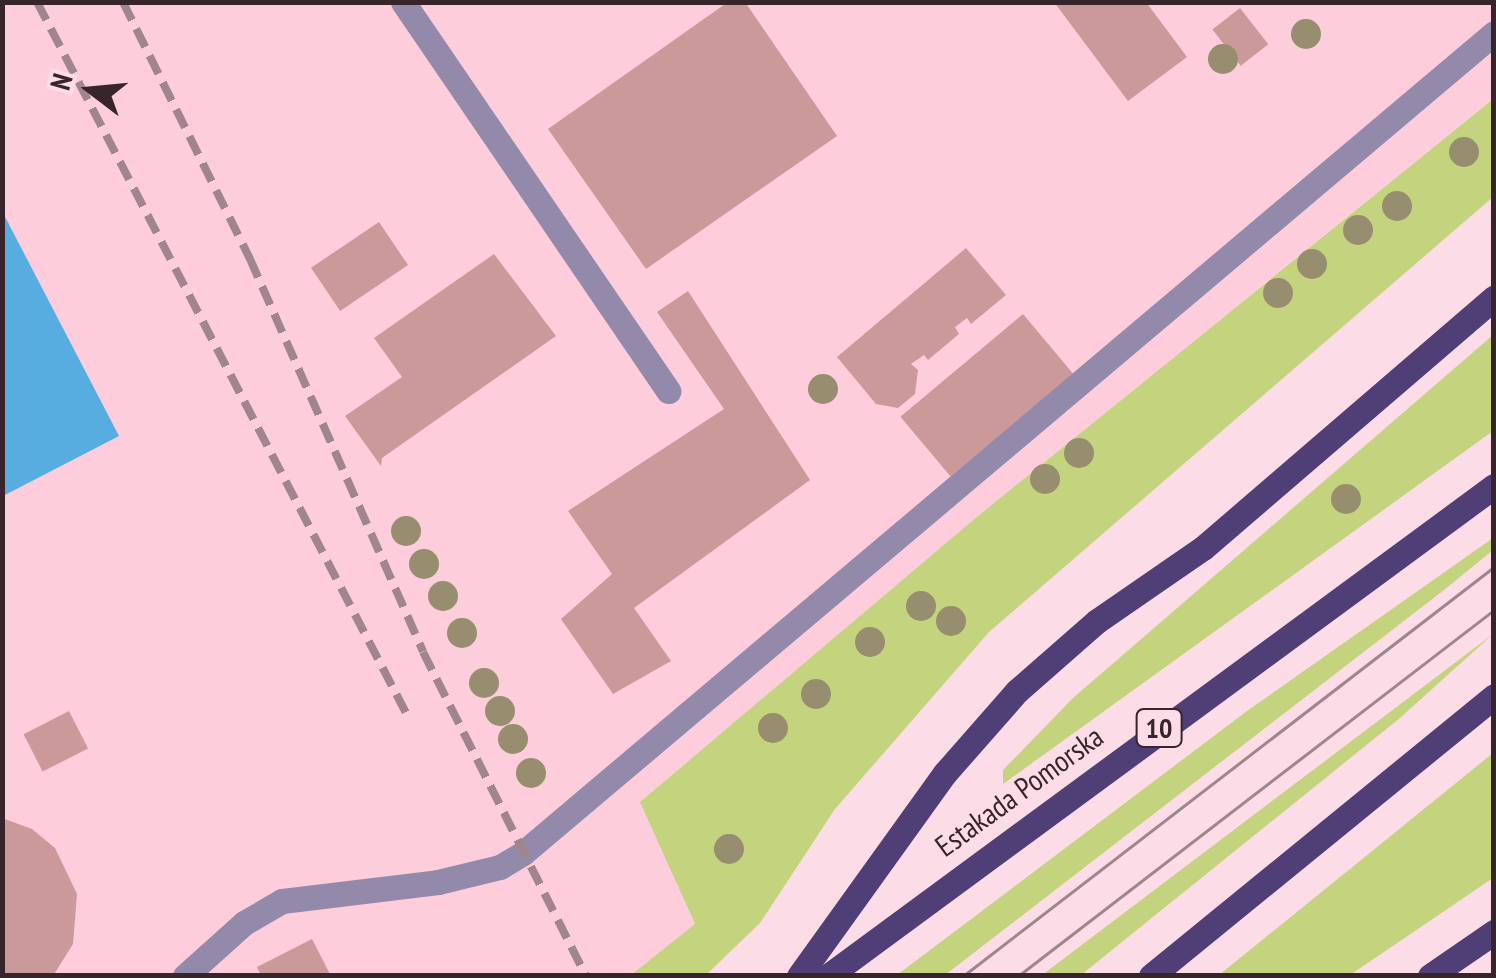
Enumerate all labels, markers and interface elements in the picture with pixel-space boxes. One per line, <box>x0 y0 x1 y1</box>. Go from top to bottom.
north arrow <box>40 40 140 140</box>
text: N <box>41 69 81 94</box>
road number: 10 <box>1134 705 1184 751</box>
street label: Estakada Pomorska <box>928 718 1110 864</box>

